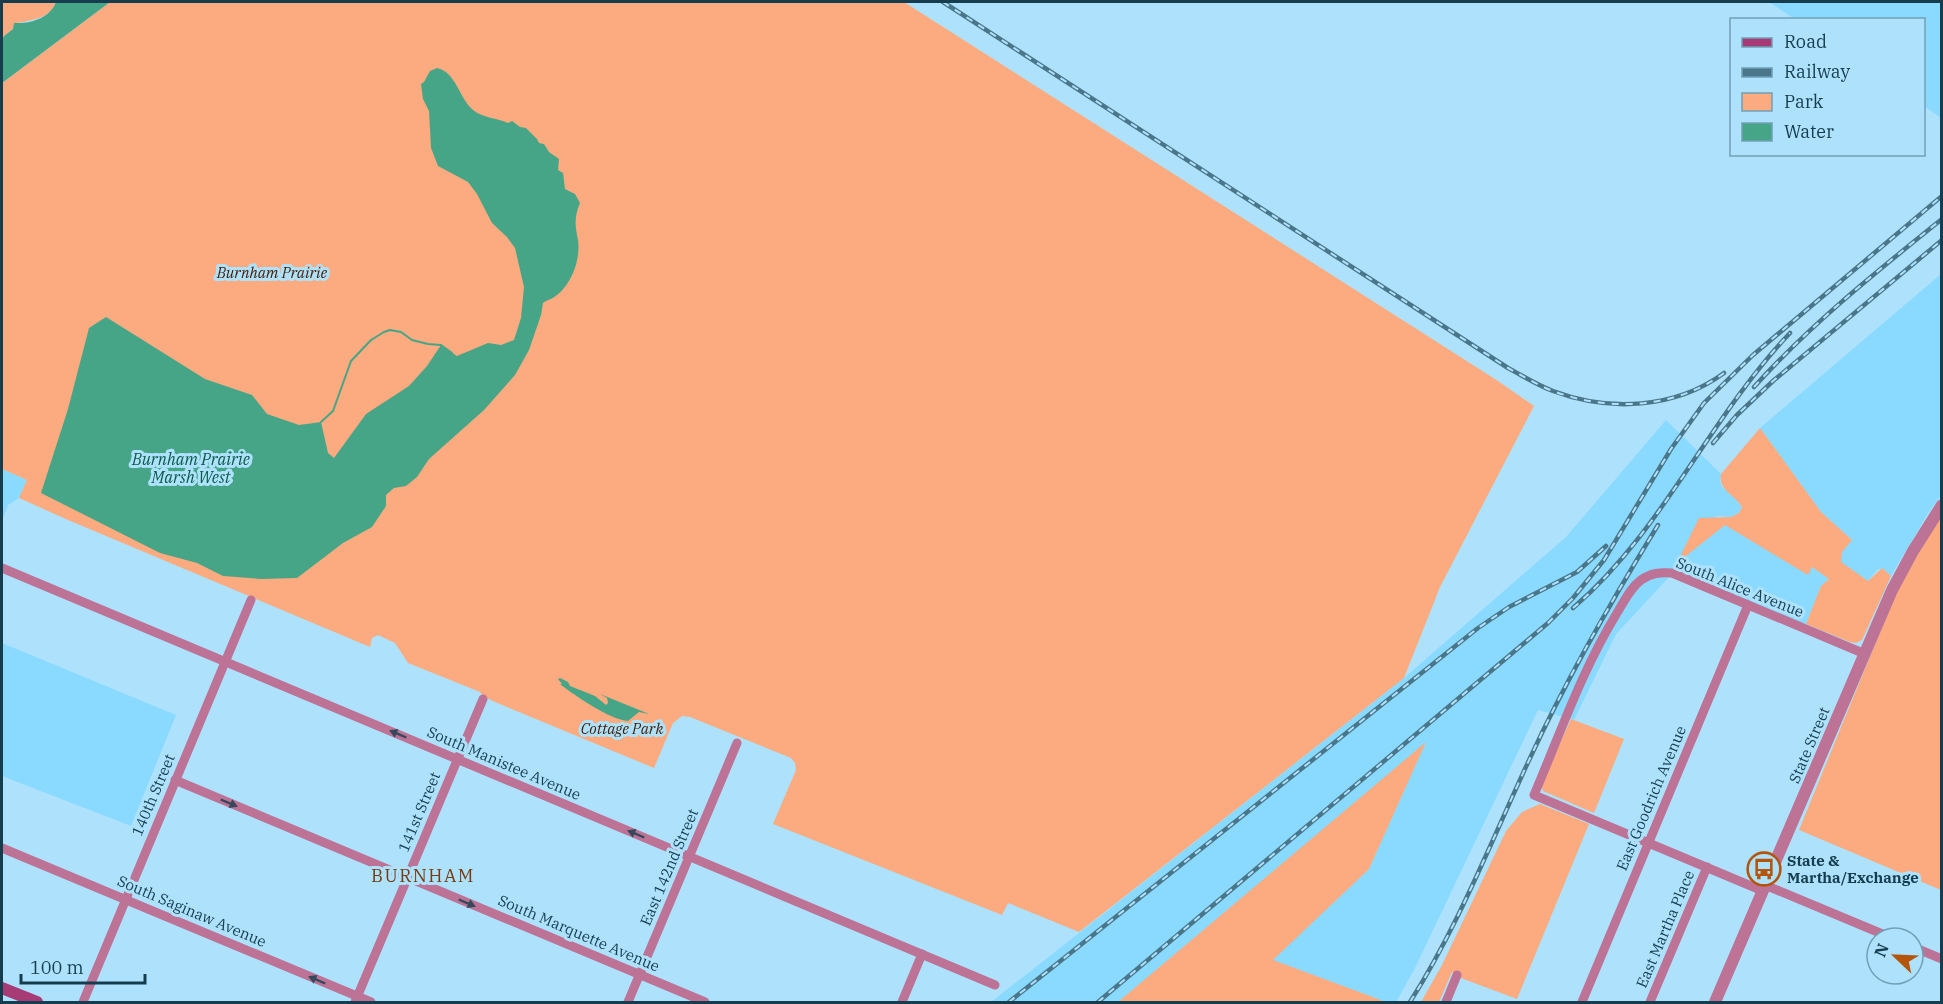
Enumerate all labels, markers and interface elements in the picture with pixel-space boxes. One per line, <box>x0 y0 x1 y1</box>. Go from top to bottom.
legend <box>1730 18 1925 156</box>
text: Road <box>1784 30 1827 53</box>
text: Railway <box>1784 60 1850 83</box>
text: Park <box>1784 90 1824 113</box>
text: Water <box>1784 120 1834 143</box>
park label: Burnham Prairie <box>216 263 328 282</box>
water label: Burnham Prairie Marsh West <box>131 449 250 487</box>
street label: South Alice Avenue <box>1673 553 1807 621</box>
street label: State Street <box>1784 704 1834 786</box>
park label: Cottage Park <box>581 719 663 738</box>
street label: South Manistee Avenue <box>424 722 584 804</box>
street label: East Goodrich Avenue <box>1612 723 1690 873</box>
one-way arrow <box>388 729 406 739</box>
street label: 140th Street <box>127 751 179 839</box>
street label: 141st Street <box>394 769 444 855</box>
one-way arrow <box>221 798 239 808</box>
street label: East 142nd Street <box>636 806 702 928</box>
one-way arrow <box>626 829 644 839</box>
bus stop icon: State & Martha/Exchange <box>1746 851 1782 887</box>
place label: State & Martha/Exchange <box>1787 851 1919 887</box>
district label: BURNHAM <box>371 864 475 887</box>
street label: East Martha Place <box>1632 867 1698 991</box>
street label: South Saginaw Avenue <box>115 871 269 951</box>
street label: South Marquette Avenue <box>495 890 663 976</box>
one-way arrow <box>458 899 476 908</box>
north arrow <box>1865 926 1925 986</box>
text: N <box>1870 940 1893 960</box>
scale bar <box>21 947 146 985</box>
text: 100 m <box>30 956 84 979</box>
one-way arrow <box>308 975 326 984</box>

